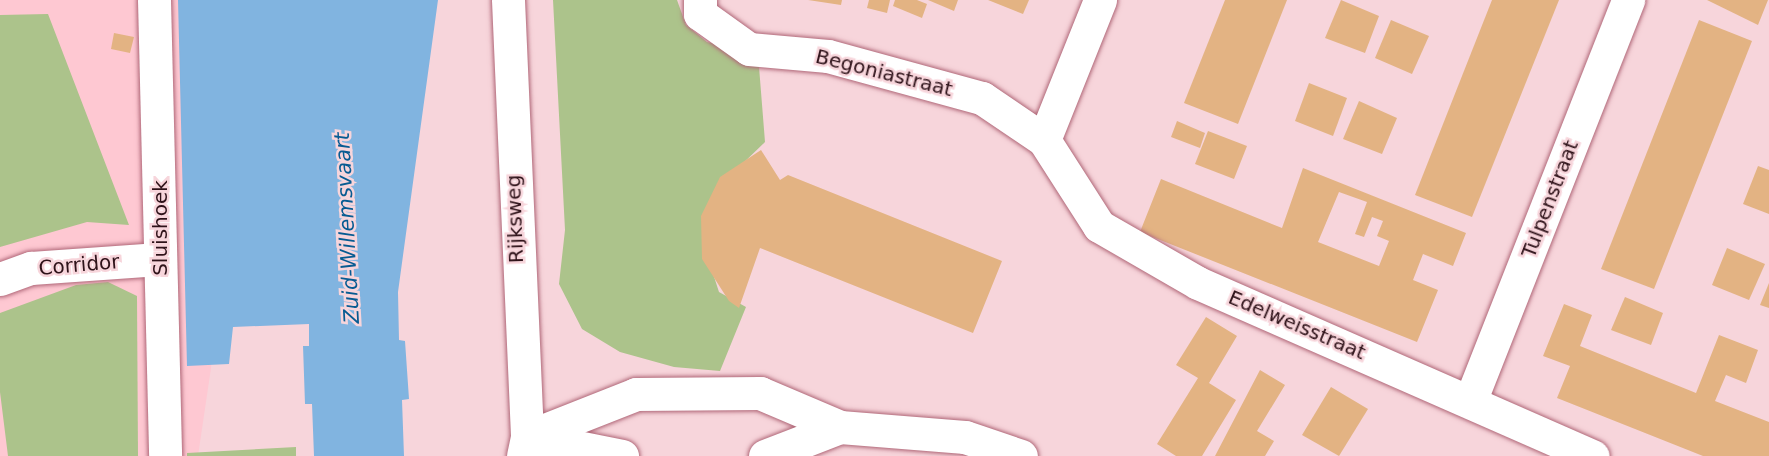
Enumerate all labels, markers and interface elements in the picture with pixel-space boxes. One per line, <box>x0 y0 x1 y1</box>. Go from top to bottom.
street label: Begoniastraat <box>813 44 955 102</box>
water label: Zuid-Willemsvaart <box>329 132 365 324</box>
street label: Tulpenstraat <box>1517 137 1583 261</box>
street label: Rijksweg <box>501 174 529 264</box>
street label: Sluishoek <box>148 180 172 276</box>
street label: Corridor <box>38 250 120 280</box>
street label: Edelweisstraat <box>1225 285 1369 365</box>

